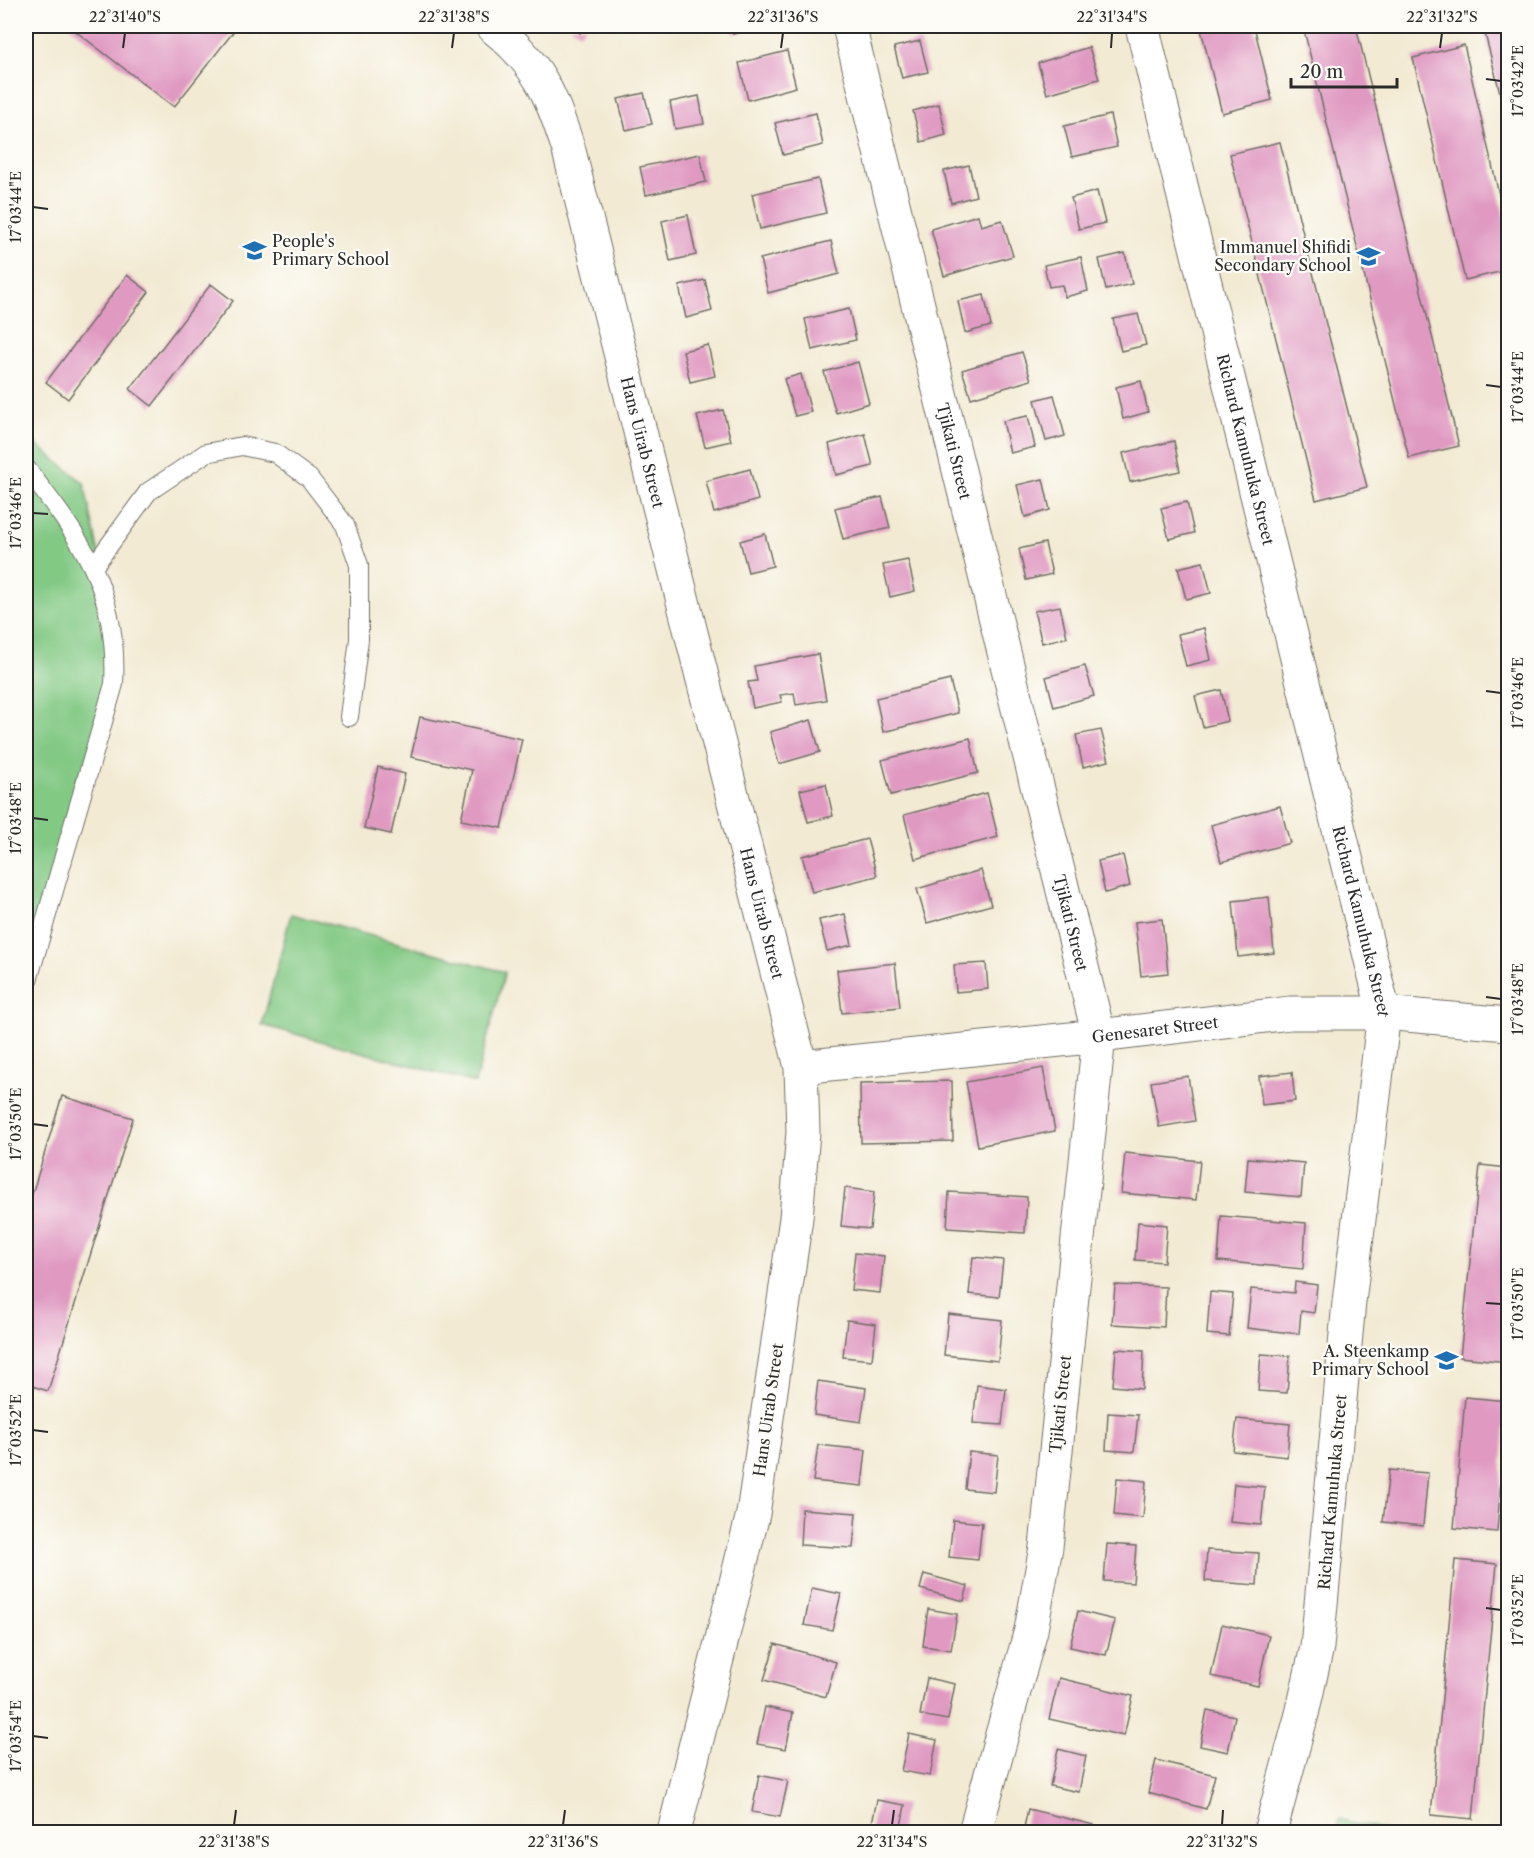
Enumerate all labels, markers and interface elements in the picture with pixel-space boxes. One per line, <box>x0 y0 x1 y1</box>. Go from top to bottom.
text: 22°31'40"S <box>89 7 161 26</box>
text: 22°31'38"S <box>418 7 490 26</box>
text: 22°31'36"S <box>747 7 819 26</box>
text: 22°31'34"S <box>1076 7 1148 26</box>
text: 22°31'32"S <box>1406 7 1478 26</box>
text: 17°03'42"E <box>1508 45 1527 117</box>
scale bar <box>1291 51 1398 89</box>
text: 20 m <box>1300 61 1344 83</box>
text: 17°03'44"E <box>6 171 25 243</box>
place label: People's Primary School <box>272 231 390 269</box>
school or university icon: People's Primary School <box>241 237 267 263</box>
place label: Immanuel Shifidi Secondary School <box>1214 237 1351 275</box>
school or university icon: Immanuel Shifidi Secondary School <box>1356 243 1382 269</box>
text: 17°03'44"E <box>1508 351 1527 423</box>
street label: Richard Kamuhuka Street <box>1213 352 1279 548</box>
street label: Hans Uirab Street <box>616 374 669 510</box>
street label: Tjikati Street <box>933 401 976 502</box>
text: 17°03'46"E <box>6 477 25 549</box>
text: 17°03'46"E <box>1508 657 1527 729</box>
text: 17°03'48"E <box>6 782 25 854</box>
street label: Richard Kamuhuka Street <box>1328 824 1394 1018</box>
street label: Hans Uirab Street <box>736 845 788 981</box>
street label: Tjikati Street <box>1049 873 1093 974</box>
text: 17°03'48"E <box>1508 963 1527 1035</box>
street label: Genesaret Street <box>1091 1012 1220 1047</box>
text: 17°03'50"E <box>6 1087 25 1161</box>
text: 17°03'50"E <box>1508 1267 1527 1341</box>
place label: A. Steenkamp Primary School <box>1312 1341 1429 1379</box>
street label: Hans Uirab Street <box>749 1342 787 1478</box>
school or university icon: A. Steenkamp Primary School <box>1434 1347 1460 1373</box>
street label: Tjikati Street <box>1045 1354 1075 1454</box>
street label: Richard Kamuhuka Street <box>1313 1393 1351 1591</box>
text: 17°03'52"E <box>6 1394 25 1466</box>
text: 17°03'52"E <box>1508 1574 1527 1646</box>
text: 17°03'54"E <box>6 1700 25 1772</box>
text: 22°31'38"S <box>198 1832 270 1851</box>
text: 22°31'36"S <box>527 1832 599 1851</box>
text: 22°31'34"S <box>856 1832 928 1851</box>
text: 22°31'32"S <box>1186 1832 1258 1851</box>

